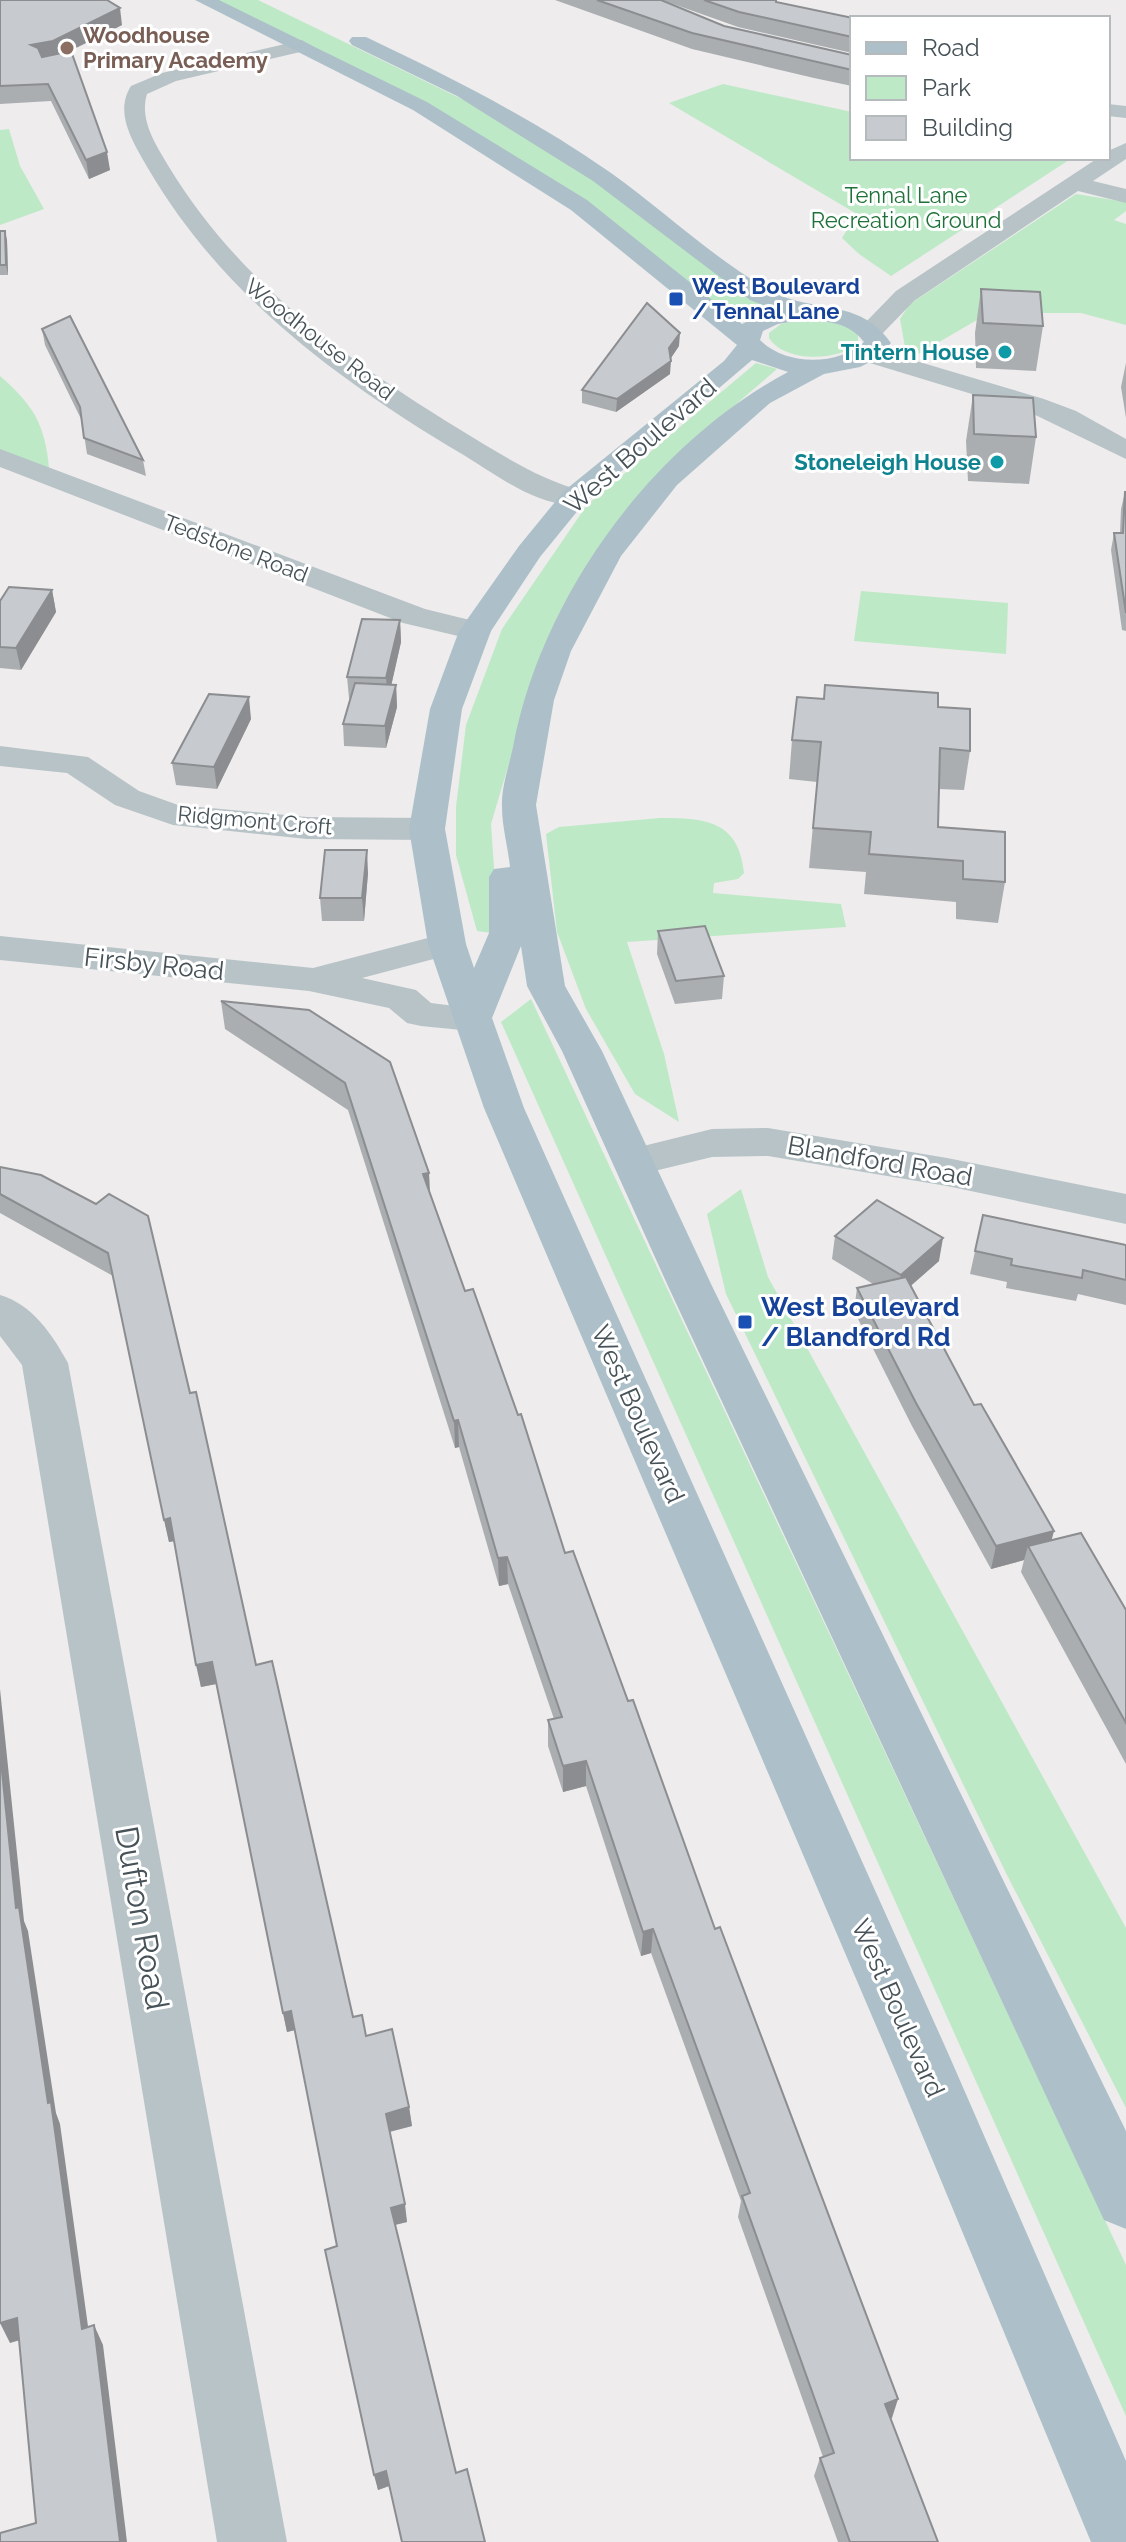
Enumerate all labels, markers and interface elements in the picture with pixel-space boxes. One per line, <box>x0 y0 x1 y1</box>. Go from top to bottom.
legend <box>850 16 1110 160</box>
place label: Woodhouse Primary Academy <box>83 22 268 73</box>
text: Road <box>922 33 980 62</box>
marker: Woodhouse Primary Academy <box>58 39 76 57</box>
text: Park <box>922 73 971 102</box>
text: Building <box>922 113 1013 142</box>
park label: Tennal Lane Recreation Ground <box>811 182 1001 233</box>
street label: Woodhouse Road <box>240 273 400 405</box>
place label: West Boulevard / Tennal Lane <box>692 273 860 324</box>
marker: West Boulevard / Tennal Lane <box>667 290 685 308</box>
place label: Tintern House <box>841 339 989 365</box>
marker: Tintern House <box>996 343 1014 361</box>
street label: West Boulevard <box>558 372 722 520</box>
place label: Stoneleigh House <box>794 449 981 475</box>
marker: Stoneleigh House <box>988 453 1006 471</box>
street label: Tedstone Road <box>160 509 312 587</box>
street label: Ridgmont Croft <box>176 800 334 840</box>
street label: Firsby Road <box>83 942 225 986</box>
street label: Blandford Road <box>785 1130 975 1192</box>
place label: West Boulevard / Blandford Rd <box>761 1292 960 1352</box>
marker: West Boulevard / Blandford Rd <box>736 1313 754 1331</box>
street label: West Boulevard <box>585 1320 691 1508</box>
street label: Dufton Road <box>108 1823 177 2012</box>
street label: West Boulevard <box>845 1914 951 2102</box>

